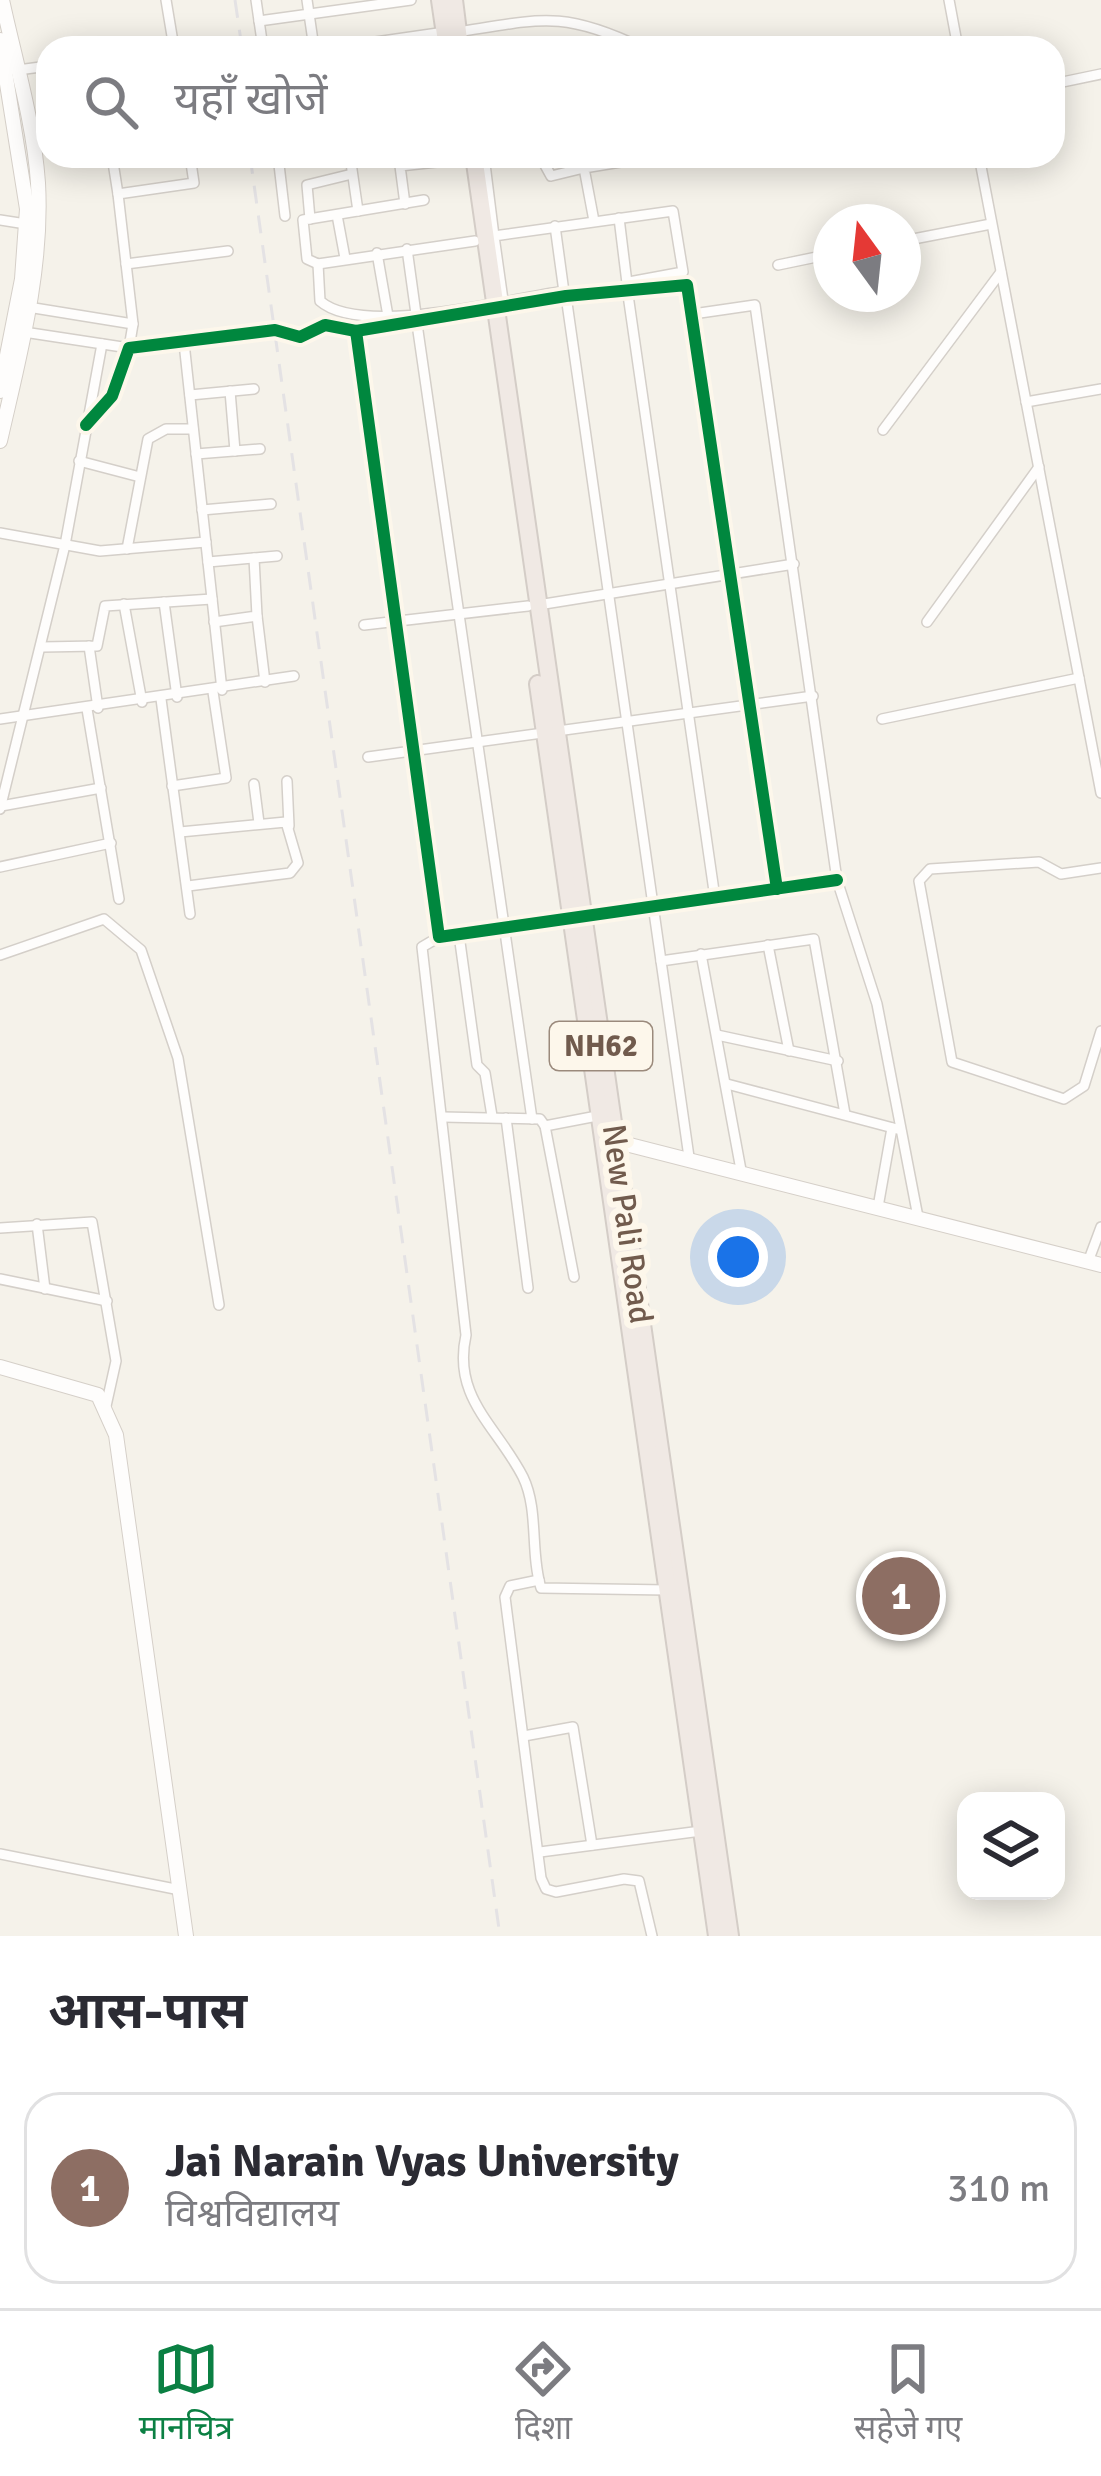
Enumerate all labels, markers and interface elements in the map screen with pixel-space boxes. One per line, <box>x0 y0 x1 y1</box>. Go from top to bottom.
search box <box>36 36 1065 168</box>
icon: search <box>78 69 144 135</box>
text: यहाँ खोजें <box>174 72 327 127</box>
north arrow <box>813 204 921 312</box>
road number: NH62 <box>550 1022 652 1070</box>
street label: New Pali Road <box>593 1122 661 1326</box>
your location <box>708 1227 768 1287</box>
pin: 1 <box>862 1551 940 1641</box>
map controls <box>957 1792 1065 1900</box>
button: layers <box>957 1792 1065 1900</box>
text: आस-पास <box>48 1980 247 2043</box>
text: Jai Narain Vyas University <box>165 2134 679 2189</box>
text: 1 <box>79 2164 101 2212</box>
text: 310 m <box>947 2164 1050 2212</box>
text: विश्वविद्यालय <box>165 2189 339 2237</box>
tab: मानचित्र <box>139 2336 233 2452</box>
tab: दिशा <box>510 2336 576 2452</box>
tab: सहेजे गए <box>854 2336 962 2452</box>

